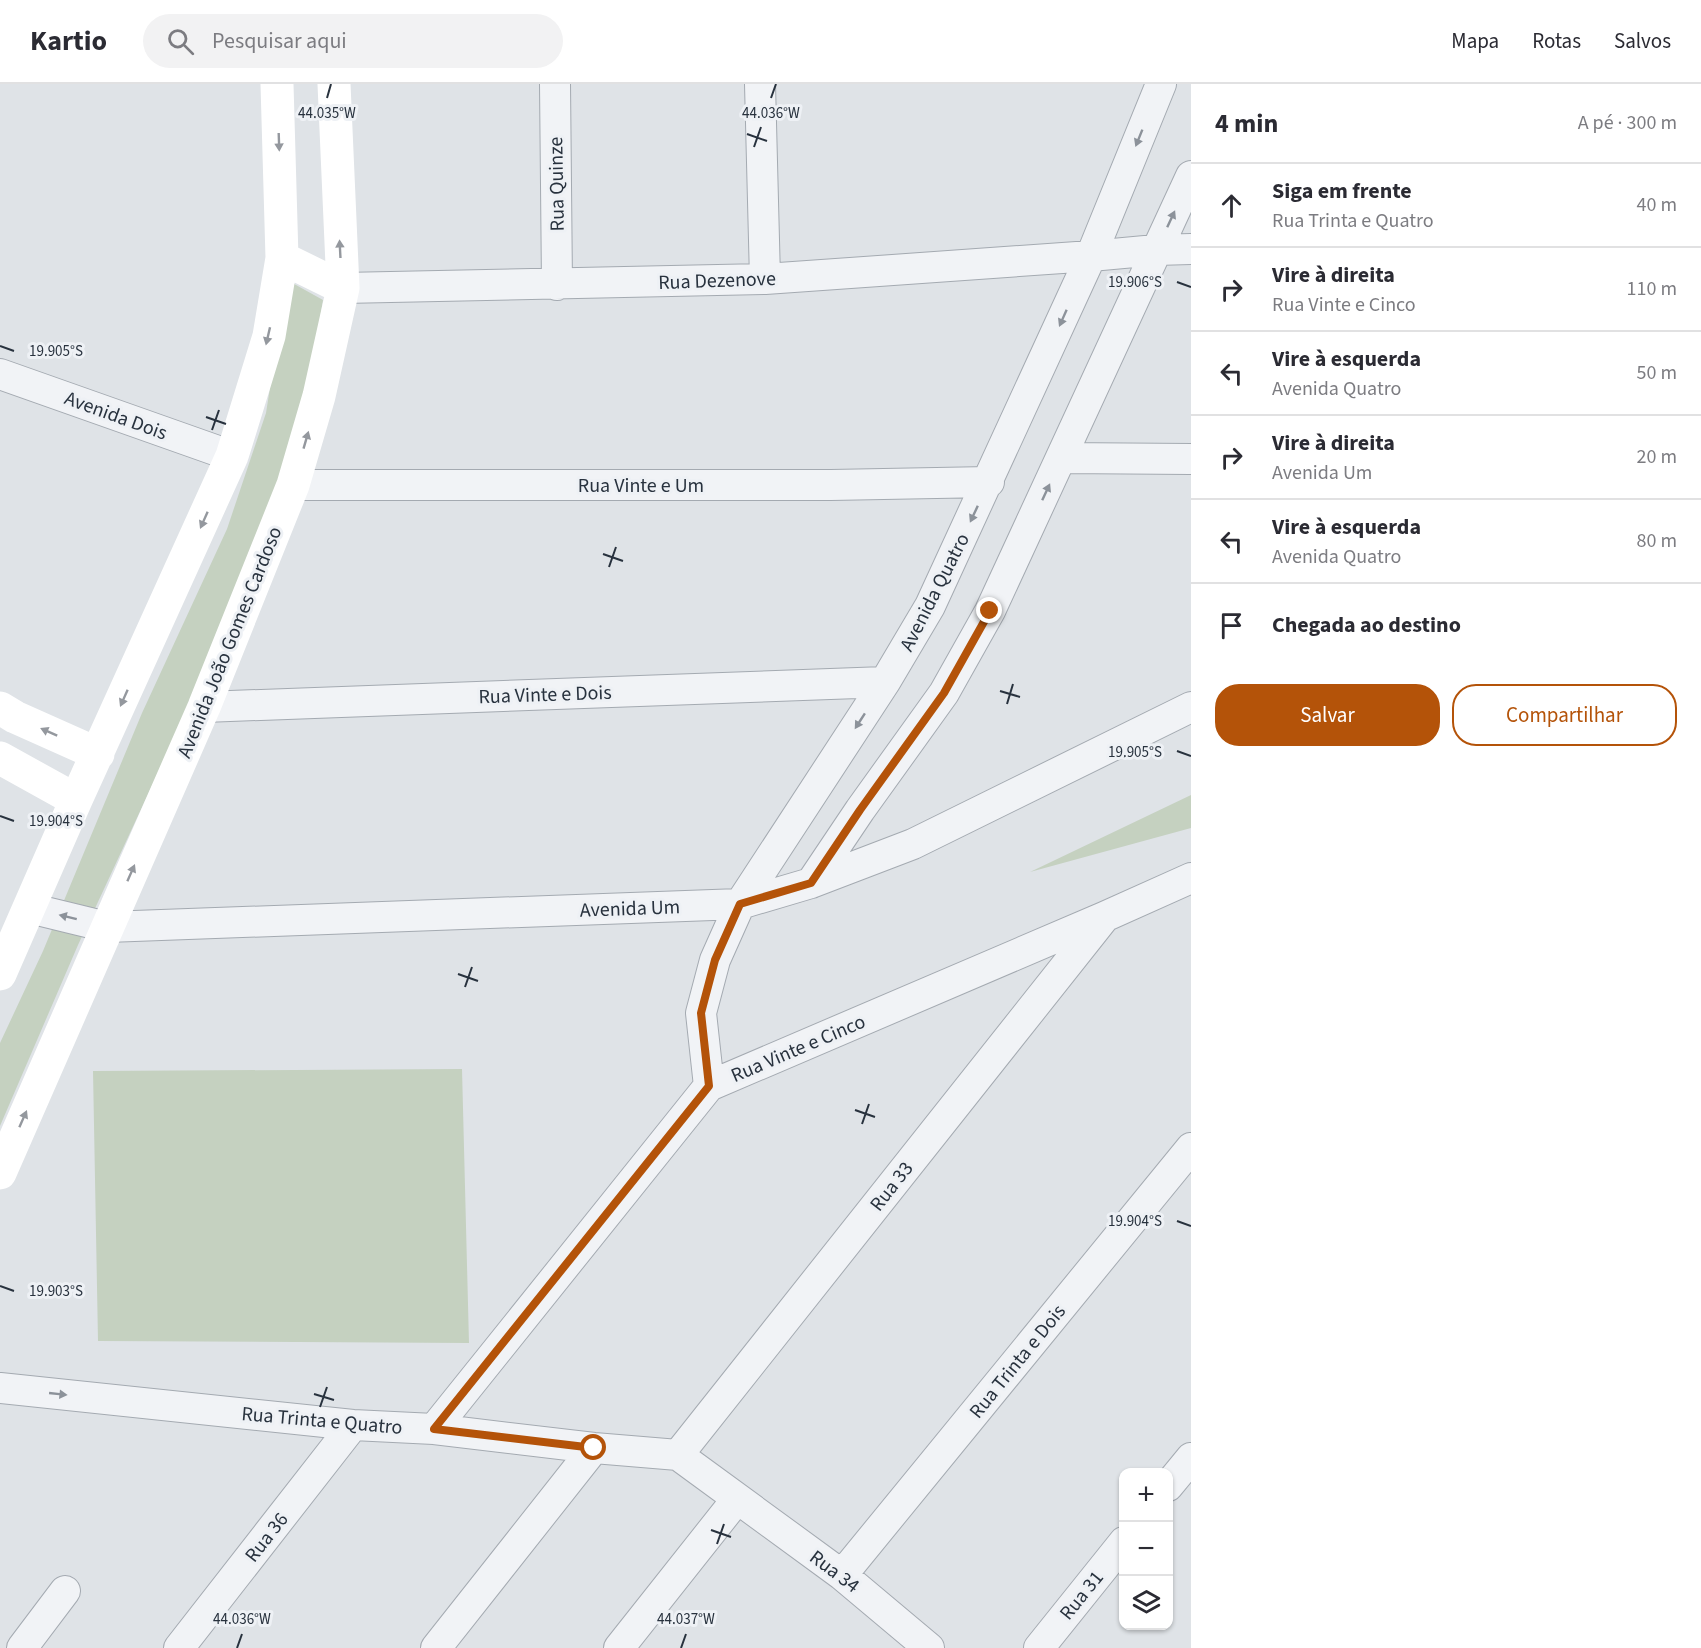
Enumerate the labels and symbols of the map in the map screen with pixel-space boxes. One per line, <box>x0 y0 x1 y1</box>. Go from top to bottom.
text: 44.035°W <box>298 103 356 124</box>
text: 44.036°W <box>742 103 800 124</box>
one-way arrow <box>1134 129 1143 147</box>
one-way arrow <box>274 133 284 152</box>
street label: Rua Quinze <box>542 136 572 232</box>
one-way arrow <box>1166 210 1175 227</box>
one-way arrow <box>336 239 345 258</box>
street label: Rua Dezenove <box>658 265 776 297</box>
text: 19.906°S <box>1108 272 1162 293</box>
one-way arrow <box>1058 309 1068 327</box>
one-way arrow <box>263 327 273 345</box>
text: 19.905°S <box>29 341 83 362</box>
street label: Avenida Dois <box>60 384 171 447</box>
one-way arrow <box>302 431 312 449</box>
street label: Rua Vinte e Um <box>578 472 704 500</box>
one-way arrow <box>1042 483 1051 500</box>
one-way arrow <box>969 506 978 523</box>
one-way arrow <box>199 511 209 529</box>
street label: Avenida João Gomes Cardoso <box>171 522 289 762</box>
street label: Avenida Quatro <box>893 529 977 656</box>
route end <box>976 597 1002 623</box>
street label: Rua Vinte e Dois <box>478 679 612 711</box>
one-way arrow <box>119 689 129 707</box>
one-way arrow <box>854 713 865 730</box>
one-way arrow <box>40 728 57 737</box>
text: 19.905°S <box>1108 742 1162 763</box>
text: 19.904°S <box>29 811 83 832</box>
one-way arrow <box>126 864 136 882</box>
street label: Avenida Um <box>579 893 681 925</box>
one-way arrow <box>58 912 77 921</box>
street label: Rua Vinte e Cinco <box>727 1008 870 1090</box>
one-way arrow <box>19 1110 29 1128</box>
street label: Rua 33 <box>863 1156 920 1217</box>
text: 19.904°S <box>1108 1211 1162 1232</box>
text: 19.903°S <box>29 1281 83 1302</box>
street label: Rua Trinta e Dois <box>963 1299 1073 1425</box>
one-way arrow <box>49 1390 68 1399</box>
street label: Rua Trinta e Quatro <box>240 1400 404 1442</box>
route start <box>580 1434 606 1460</box>
street label: Rua 36 <box>238 1507 295 1568</box>
street label: Rua 34 <box>804 1544 865 1600</box>
street label: Rua 31 <box>1053 1565 1110 1626</box>
text: 44.036°W <box>213 1609 271 1630</box>
text: 44.037°W <box>657 1609 715 1630</box>

